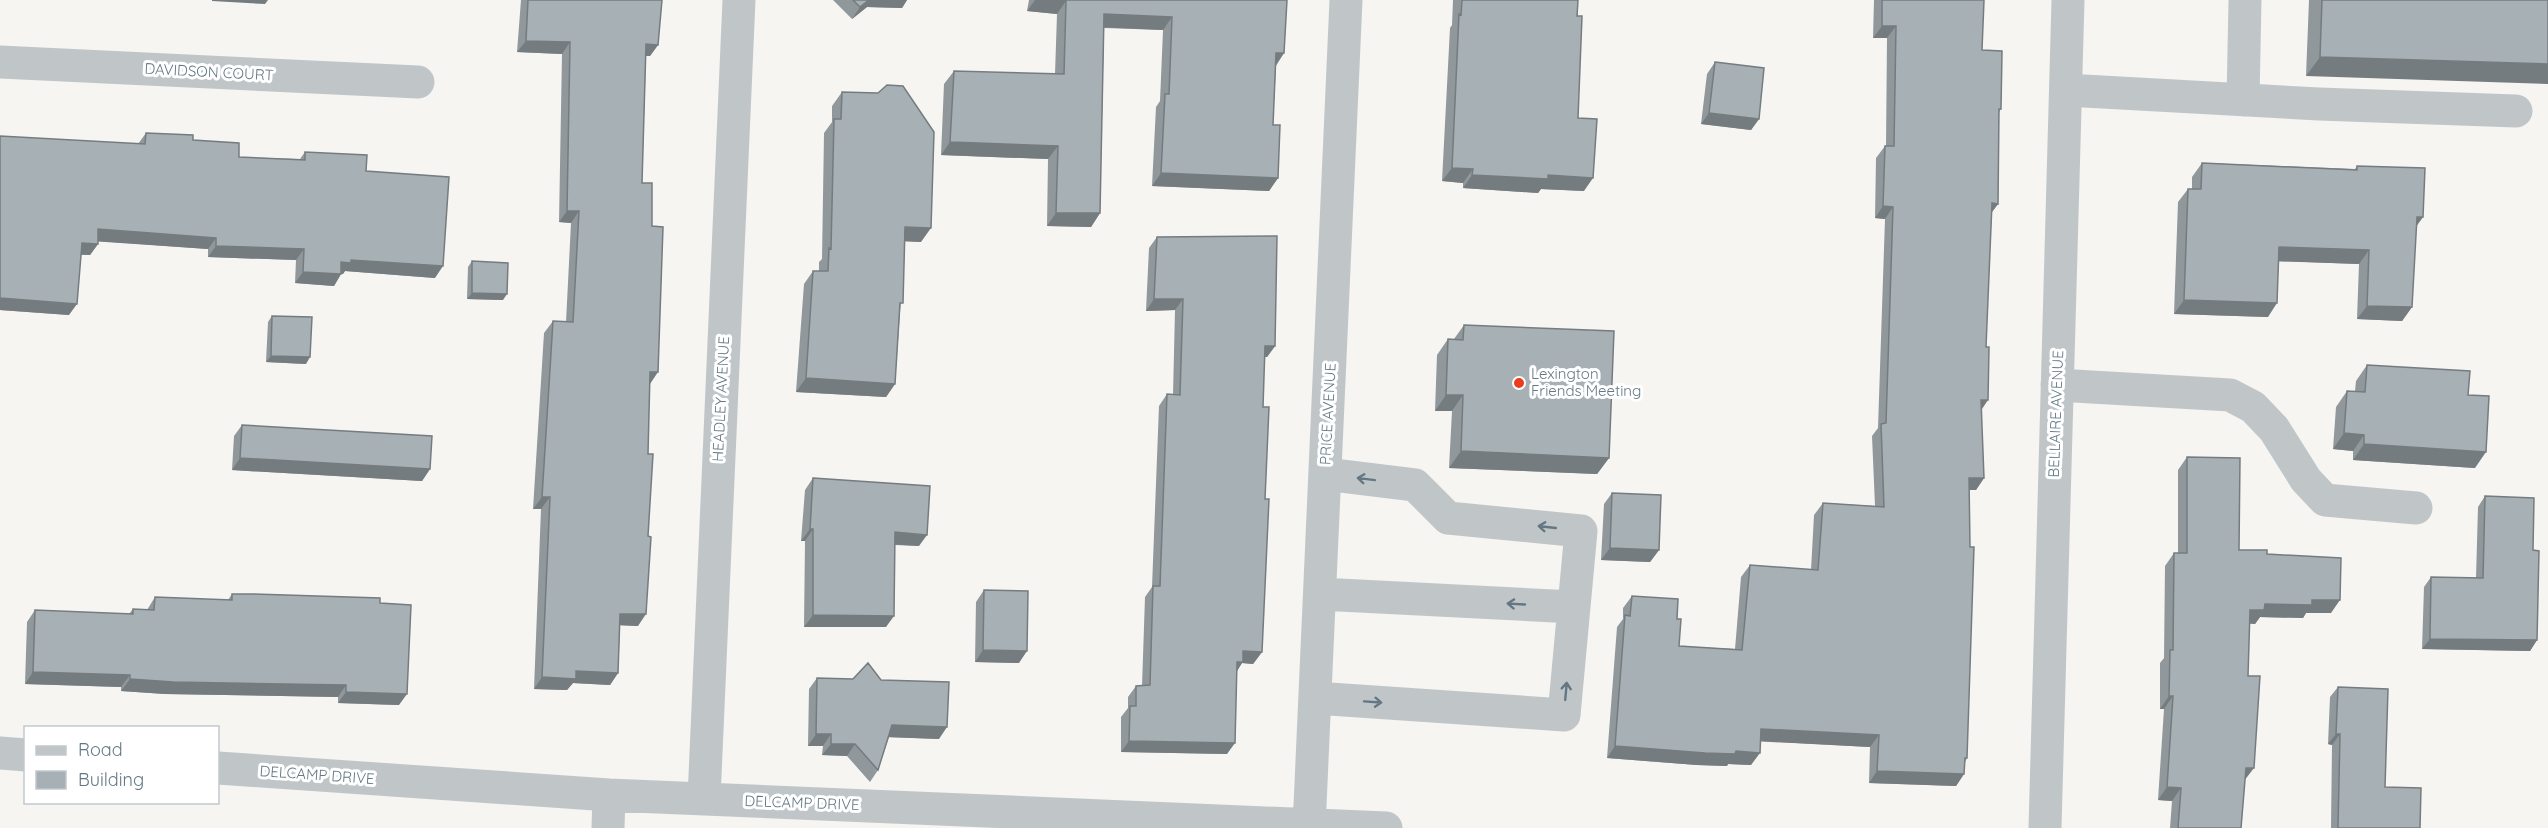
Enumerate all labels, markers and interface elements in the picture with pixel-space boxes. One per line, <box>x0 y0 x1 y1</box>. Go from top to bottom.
street label: DAVIDSON COURT <box>144 59 274 84</box>
street label: HEADLEY AVENUE <box>708 336 733 462</box>
street label: BELLAIRE AVENUE <box>2044 350 2067 478</box>
street label: PRICE AVENUE <box>1315 362 1340 465</box>
place label: Lexington Friends Meeting <box>1531 364 1641 400</box>
marker: Lexington Friends Meeting <box>1512 376 1526 390</box>
one-way arrow <box>1356 474 1376 485</box>
one-way arrow <box>1537 522 1557 533</box>
one-way arrow <box>1506 598 1526 609</box>
one-way arrow <box>1561 681 1572 701</box>
one-way arrow <box>1363 697 1383 708</box>
legend <box>24 726 219 804</box>
text: Road <box>78 738 123 761</box>
street label: DELCAMP DRIVE <box>259 761 375 788</box>
text: Building <box>78 768 144 791</box>
street label: DELCAMP DRIVE <box>744 791 860 814</box>

